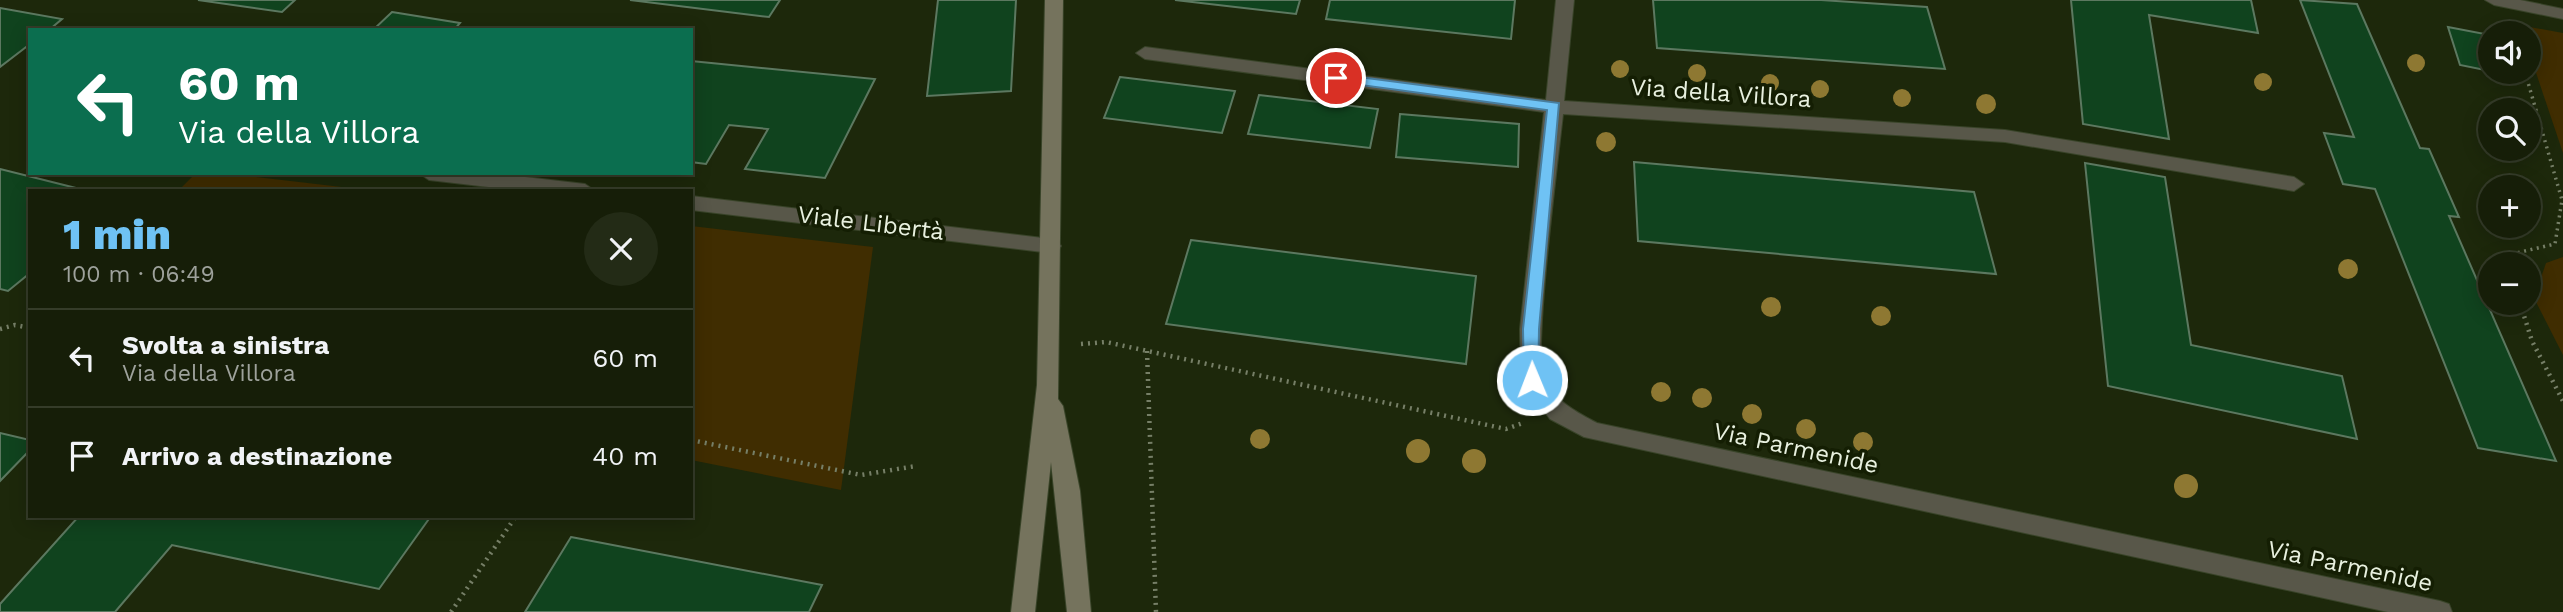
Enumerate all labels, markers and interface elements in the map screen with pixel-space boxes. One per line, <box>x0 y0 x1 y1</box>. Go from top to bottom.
map controls <box>2478 21 2541 315</box>
button: sound <box>2478 21 2541 84</box>
pin <box>1306 48 1366 108</box>
text: 60 m <box>178 54 300 112</box>
icon: left <box>63 56 154 147</box>
icon: arrive <box>1317 59 1355 97</box>
street label: Via della Villora <box>1630 73 1812 113</box>
button: search <box>2478 98 2541 161</box>
text: Via della Villora <box>178 113 420 151</box>
button: + <box>2478 175 2541 238</box>
street label: Viale Libertà <box>796 200 946 246</box>
text: 1 min <box>63 210 171 259</box>
button: close <box>584 212 658 286</box>
button: − <box>2478 252 2541 315</box>
text: 100 m · 06:49 <box>63 261 215 288</box>
text: Svolta a sinistra <box>122 330 329 360</box>
icon: left <box>63 339 101 377</box>
text: 60 m <box>592 343 658 373</box>
position arrow <box>1495 343 1569 417</box>
text: Via della Villora <box>122 360 296 387</box>
street label: Via Parmenide <box>1711 417 1881 479</box>
icon: arrive <box>63 437 101 475</box>
text: Arrivo a destinazione <box>122 441 392 471</box>
text: 40 m <box>592 441 658 471</box>
street label: Via Parmenide <box>2265 535 2435 597</box>

